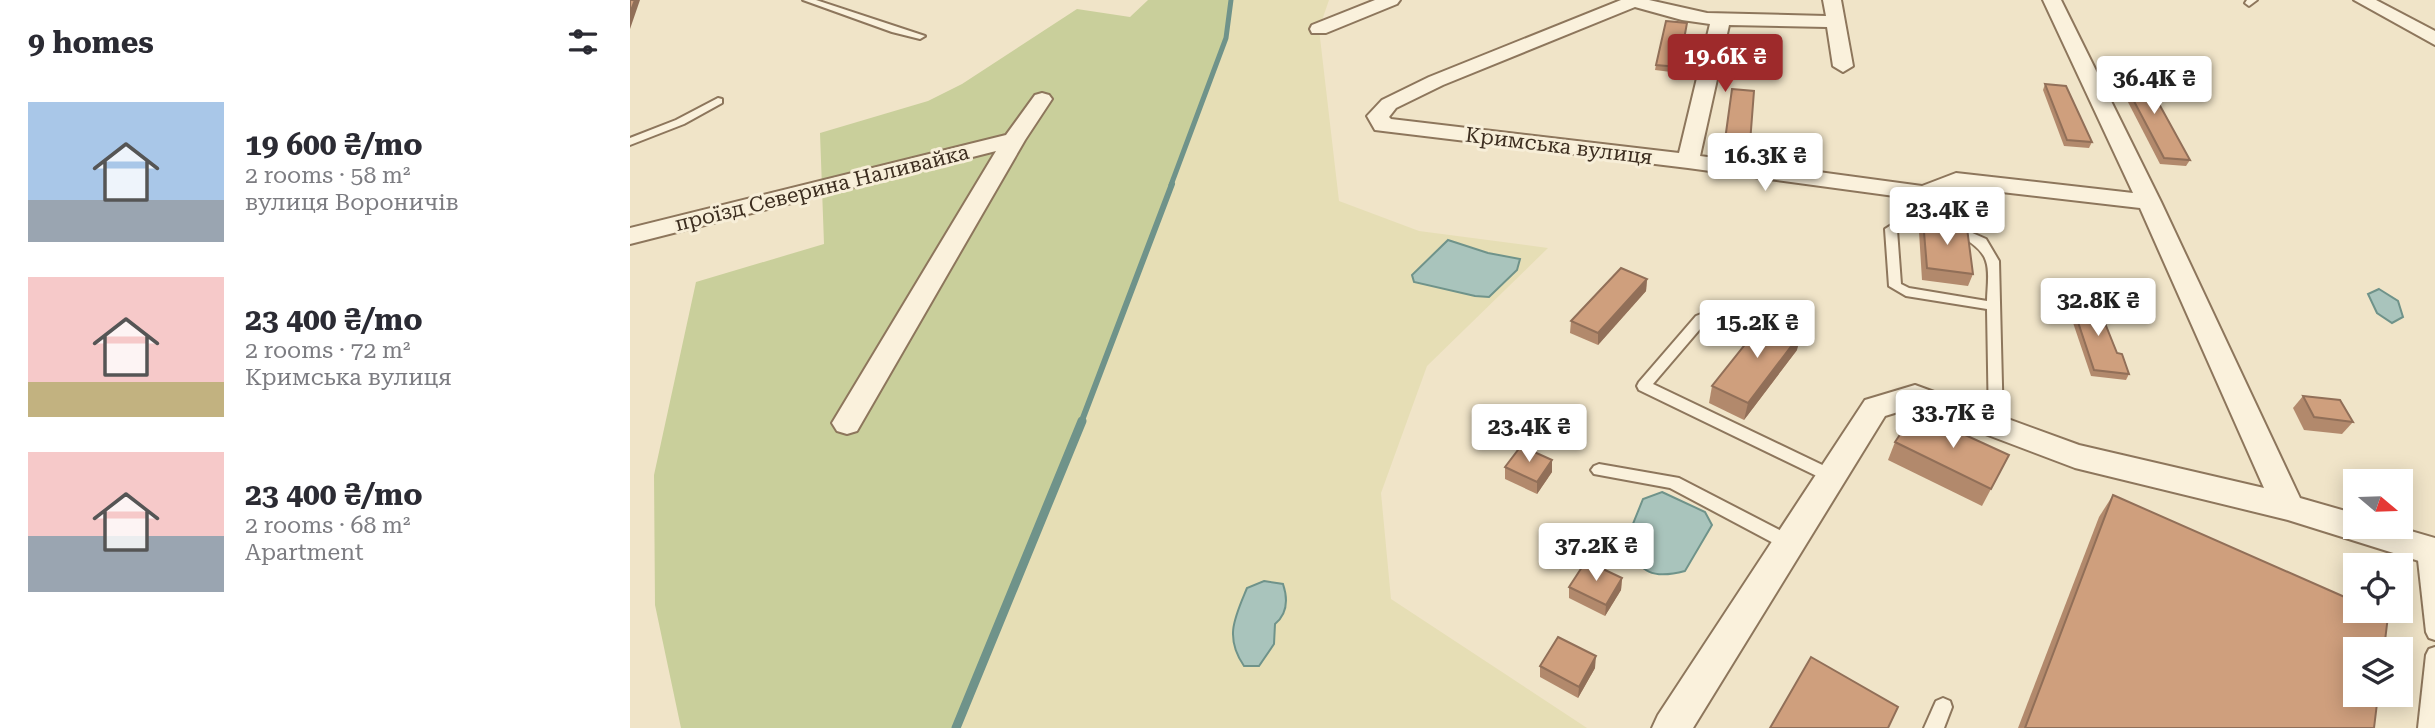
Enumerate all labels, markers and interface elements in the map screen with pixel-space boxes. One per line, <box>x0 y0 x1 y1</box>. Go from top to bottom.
icon: filters <box>564 23 602 61</box>
text: 9 homes <box>28 25 154 60</box>
pin: 19.6K ₴ <box>1660 34 1790 94</box>
text: 19.6K ₴ <box>1684 43 1766 70</box>
pin: 36.4K ₴ <box>2089 57 2219 116</box>
text: 36.4K ₴ <box>2113 65 2195 92</box>
street label: Кримська вулиця <box>1464 123 1654 169</box>
text: 19 600 ₴/mo <box>245 127 423 162</box>
icon: home <box>84 130 168 214</box>
pin: 16.3K ₴ <box>1700 134 1830 193</box>
street label: проїзд Северина Наливайка <box>672 140 972 236</box>
text: 16.3K ₴ <box>1724 142 1806 169</box>
text: 2 rooms · 58 m² <box>245 162 411 189</box>
pin: 23.4K ₴ <box>1882 188 2012 247</box>
text: вулиця Вороничів <box>245 189 459 216</box>
text: 23.4K ₴ <box>1906 196 1988 223</box>
pin: 32.8K ₴ <box>2033 278 2163 338</box>
text: 32.8K ₴ <box>2057 287 2139 314</box>
pin: 15.2K ₴ <box>1692 300 1822 360</box>
text: 23 400 ₴/mo <box>245 302 423 337</box>
icon: home <box>84 305 168 389</box>
text: 15.2K ₴ <box>1716 309 1798 336</box>
text: 2 rooms · 72 m² <box>245 337 411 364</box>
text: Кримська вулиця <box>245 364 452 391</box>
pin: 33.7K ₴ <box>1888 391 2018 450</box>
text: 33.7K ₴ <box>1912 399 1994 426</box>
pin: 23.4K ₴ <box>1464 405 1594 464</box>
text: 23.4K ₴ <box>1488 413 1570 440</box>
north arrow <box>2343 469 2413 539</box>
map controls <box>2343 469 2413 707</box>
text: 23 400 ₴/mo <box>245 477 423 512</box>
icon: home <box>84 480 168 564</box>
text: 2 rooms · 68 m² <box>245 512 411 539</box>
pin: 37.2K ₴ <box>1531 524 1661 583</box>
text: 37.2K ₴ <box>1555 532 1637 559</box>
text: Apartment <box>245 539 364 566</box>
button: locate <box>2343 553 2413 623</box>
button: layers <box>2343 637 2413 707</box>

